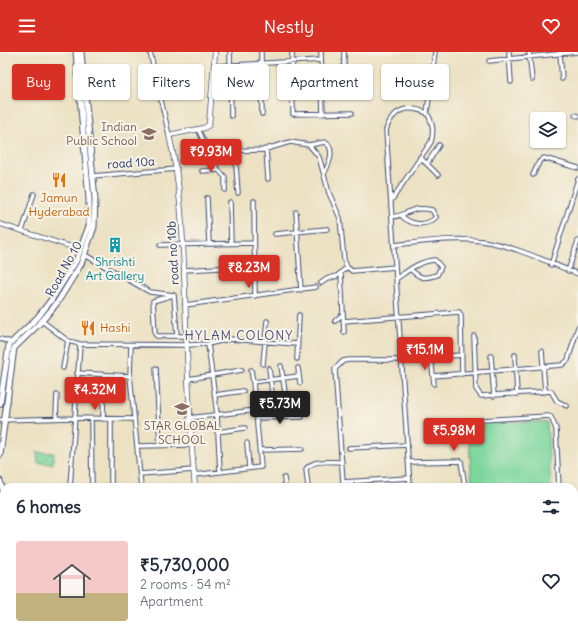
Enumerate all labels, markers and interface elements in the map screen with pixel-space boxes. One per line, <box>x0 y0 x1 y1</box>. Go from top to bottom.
icon: menu <box>16 15 38 37</box>
text: Nestly <box>264 15 314 38</box>
icon: heart <box>540 15 562 37</box>
chip: Buy <box>12 64 65 100</box>
chip: Rent <box>73 64 130 100</box>
chip: Filters <box>138 64 204 100</box>
chip: New <box>212 64 269 100</box>
chip: Apartment <box>277 64 373 100</box>
chip: House <box>381 64 449 100</box>
map controls <box>530 112 566 148</box>
button: layers <box>530 112 566 148</box>
place label: Indian Public School <box>66 119 137 148</box>
school or university icon: Indian Public School <box>140 125 158 143</box>
pin: ₹9.93M <box>178 139 244 173</box>
text: ₹9.93M <box>190 143 232 160</box>
street label: road 10a <box>107 153 155 172</box>
restaurant icon: Jamun Hyderabad <box>50 171 68 189</box>
place label: Jamun Hyderabad <box>29 190 90 219</box>
street label: road no 10b <box>163 220 182 285</box>
building icon: Shrishti Art Gallery <box>106 236 124 254</box>
street label: Road No 10 <box>42 238 85 299</box>
place label: Shrishti Art Gallery <box>86 254 144 283</box>
pin: ₹8.23M <box>216 255 282 289</box>
text: ₹8.23M <box>228 259 270 276</box>
restaurant icon: Hashi <box>79 319 97 337</box>
place label: Hashi <box>100 320 131 335</box>
district label: HYLAM COLONY <box>185 327 293 344</box>
pin: ₹15.1M <box>392 337 458 371</box>
text: ₹15.1M <box>406 341 444 358</box>
pin: ₹4.32M <box>62 377 128 411</box>
text: ₹4.32M <box>74 381 116 398</box>
pin: ₹5.73M <box>247 391 313 425</box>
text: ₹5.73M <box>259 395 301 412</box>
school or university icon: STAR GLOBAL SCHOOL <box>173 400 191 418</box>
place label: STAR GLOBAL SCHOOL <box>144 418 221 447</box>
pin: ₹5.98M <box>421 418 487 452</box>
text: ₹5.98M <box>432 422 476 439</box>
text: 6 homes <box>16 496 81 518</box>
icon: filters <box>540 496 562 518</box>
text: ₹5,730,000 <box>140 554 229 576</box>
icon: home <box>48 557 96 605</box>
icon: heart <box>540 570 562 592</box>
text: 2 rooms · 54 m² <box>140 576 231 593</box>
text: Apartment <box>140 593 203 610</box>

